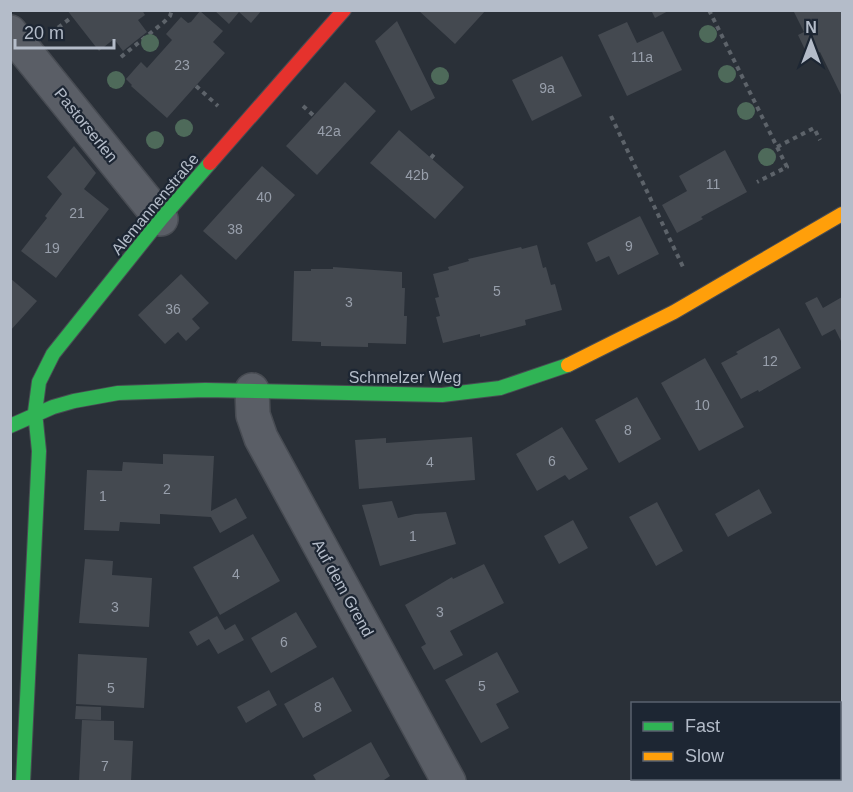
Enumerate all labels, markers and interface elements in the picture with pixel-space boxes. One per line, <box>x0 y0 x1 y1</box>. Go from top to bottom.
scale bar <box>15 12 114 50</box>
north arrow <box>781 12 841 72</box>
text: N <box>805 19 817 36</box>
text: 20 m <box>24 23 64 43</box>
house number: 11a <box>631 49 653 65</box>
house number: 23 <box>174 57 190 73</box>
house number: 9a <box>539 80 555 96</box>
street label: Pastorserlen <box>51 85 121 165</box>
house number: 42a <box>317 123 341 139</box>
street label: Alemannenstraße <box>108 150 202 258</box>
house number: 42b <box>405 167 429 183</box>
house number: 11 <box>706 176 720 192</box>
house number: 40 <box>256 189 272 205</box>
house number: 21 <box>69 205 85 221</box>
house number: 38 <box>227 221 243 237</box>
house number: 9 <box>625 238 633 254</box>
house number: 19 <box>44 240 60 256</box>
house number: 5 <box>493 283 501 299</box>
house number: 3 <box>345 294 353 310</box>
house number: 36 <box>165 301 181 317</box>
house number: 12 <box>762 353 778 369</box>
street label: Schmelzer Weg <box>349 369 461 386</box>
house number: 10 <box>694 397 710 413</box>
house number: 8 <box>624 422 632 438</box>
house number: 6 <box>548 453 556 469</box>
house number: 4 <box>426 454 434 470</box>
house number: 2 <box>163 481 171 497</box>
house number: 1 <box>99 488 107 504</box>
house number: 1 <box>409 528 417 544</box>
street label: Auf dem Grend <box>309 536 377 640</box>
house number: 4 <box>232 566 240 582</box>
house number: 3 <box>111 599 119 615</box>
house number: 3 <box>436 604 444 620</box>
house number: 6 <box>280 634 288 650</box>
house number: 5 <box>478 678 486 694</box>
house number: 5 <box>107 680 115 696</box>
house number: 8 <box>314 699 322 715</box>
legend <box>631 702 841 780</box>
text: Fast <box>685 716 720 736</box>
text: Slow <box>685 746 725 766</box>
house number: 7 <box>101 758 109 774</box>

